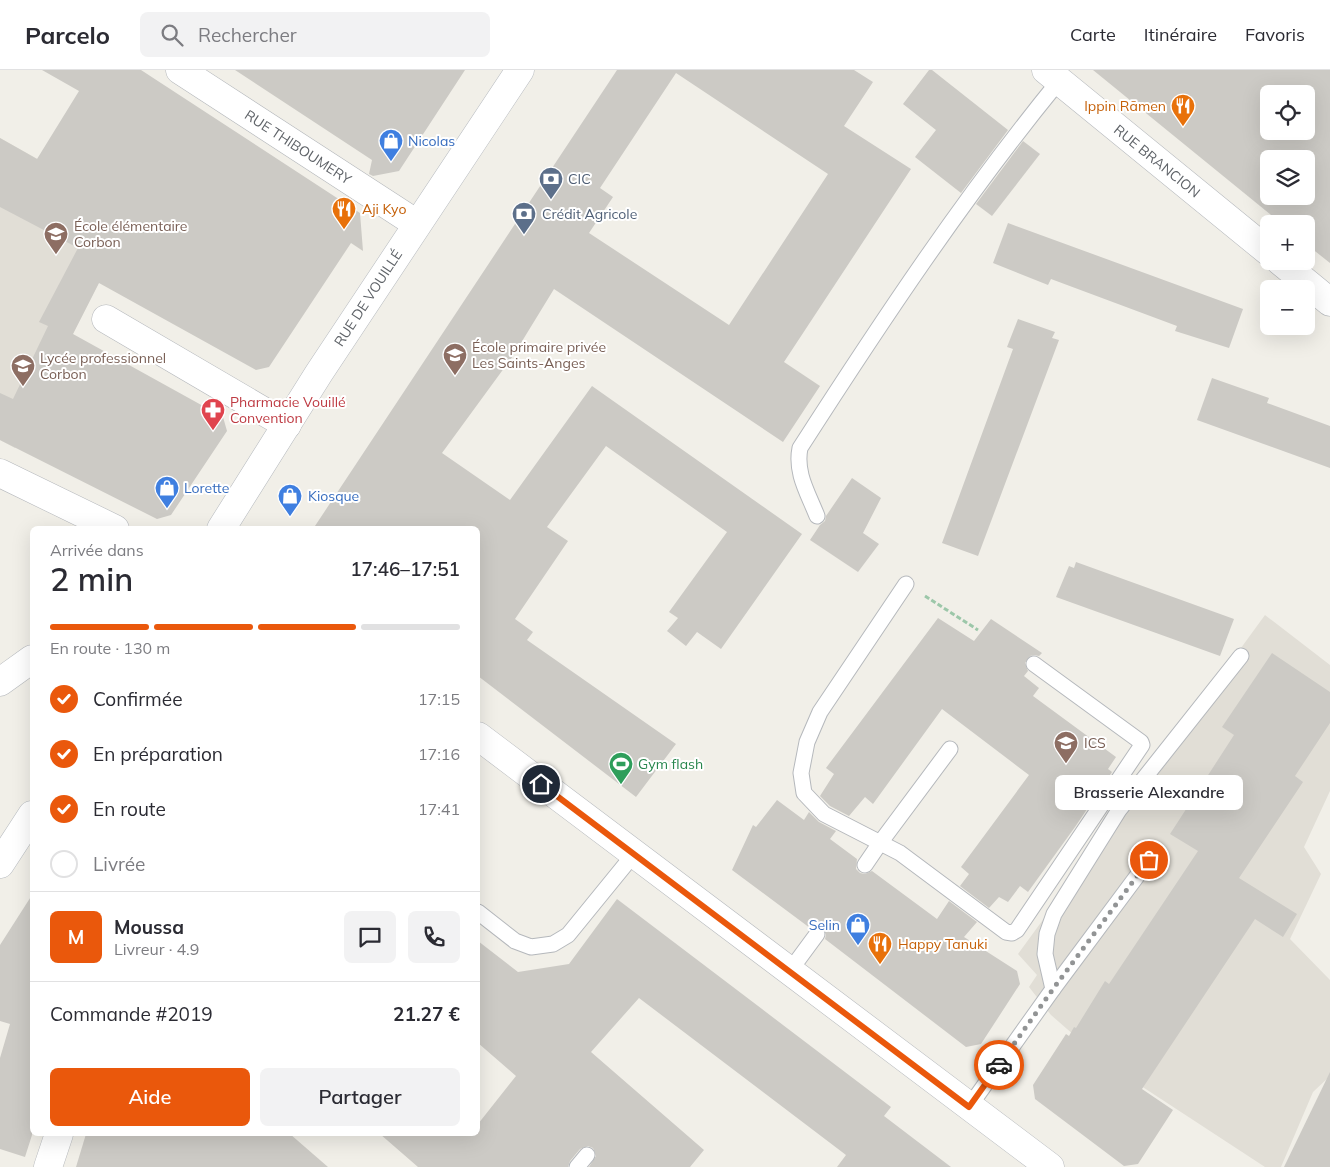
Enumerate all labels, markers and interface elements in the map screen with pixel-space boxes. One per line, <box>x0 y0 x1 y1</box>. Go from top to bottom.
search box <box>140 12 490 57</box>
text: Parcelo <box>25 20 110 50</box>
icon: search <box>158 21 186 49</box>
text: Rechercher <box>198 23 297 47</box>
text: Carte <box>1070 23 1116 46</box>
text: Itinéraire <box>1144 23 1217 46</box>
text: Favoris <box>1245 23 1305 46</box>
map controls <box>1260 85 1315 335</box>
button: locate <box>1260 85 1315 140</box>
restaurant icon: Ippin Rāmen <box>1170 93 1196 127</box>
place label: Ippin Rāmen <box>1084 97 1166 115</box>
street label: RUE THIBOUMERY <box>241 106 355 188</box>
street label: RUE BRANCION <box>1110 121 1204 201</box>
shop icon: Nicolas <box>378 128 404 162</box>
place label: Nicolas <box>408 132 455 150</box>
button: layers <box>1260 150 1315 205</box>
bank icon: CIC <box>538 166 564 200</box>
place label: CIC <box>568 170 591 188</box>
restaurant icon: Aji Kyo <box>331 196 357 230</box>
place label: Aji Kyo <box>362 200 406 218</box>
bank icon: Crédit Agricole <box>511 201 537 235</box>
place label: Crédit Agricole <box>542 205 637 223</box>
button: + <box>1260 215 1315 270</box>
place label: École élémentaire Corbon <box>74 217 187 251</box>
school or university icon: École élémentaire Corbon <box>43 221 69 255</box>
street label: RUE DE VOUILLÉ <box>330 246 406 350</box>
button: − <box>1260 280 1315 335</box>
place label: École primaire privée Les Saints-Anges <box>472 338 606 372</box>
school or university icon: École primaire privée Les Saints-Anges <box>442 342 468 376</box>
place label: Lycée professionnel Corbon <box>40 349 166 383</box>
school or university icon: Lycée professionnel Corbon <box>10 353 36 387</box>
place label: Pharmacie Vouillé Convention <box>230 393 346 427</box>
pharmacy icon: Pharmacie Vouillé Convention <box>200 397 226 431</box>
shop icon: Lorette <box>154 475 180 509</box>
place label: Lorette <box>184 479 229 497</box>
shop icon: Kiosque <box>277 483 303 517</box>
place label: Kiosque <box>308 487 359 505</box>
text: Arrivée dans <box>50 540 144 560</box>
text: 17:46–17:51 <box>350 557 460 581</box>
text: 2 min <box>50 559 133 599</box>
text: En route · 130 m <box>50 638 170 658</box>
icon: check <box>50 685 78 713</box>
text: Confirmée <box>93 687 182 711</box>
text: 17:15 <box>418 689 460 709</box>
school or university icon: ICS <box>1053 730 1079 764</box>
place label: ICS <box>1084 734 1106 752</box>
icon: check <box>50 740 78 768</box>
text: En préparation <box>93 742 223 766</box>
text: 17:16 <box>418 744 460 764</box>
sports icon: Gym flash <box>608 751 634 785</box>
place label: Gym flash <box>638 755 703 773</box>
pin <box>520 763 562 805</box>
icon: home <box>527 770 555 798</box>
callout: Brasserie Alexandre <box>1055 775 1243 810</box>
text: Brasserie Alexandre <box>1073 782 1225 802</box>
icon: check <box>50 795 78 823</box>
text: En route <box>93 797 166 821</box>
text: 17:41 <box>418 799 460 819</box>
pin <box>1128 839 1170 881</box>
icon: bag <box>1135 846 1163 874</box>
text: Livrée <box>93 852 145 876</box>
button: chat <box>344 911 396 963</box>
button: phone <box>408 911 460 963</box>
shop icon: Selin <box>845 912 871 946</box>
text: Moussa <box>114 915 184 939</box>
place label: Selin <box>809 916 840 934</box>
text: M <box>68 925 84 949</box>
restaurant icon: Happy Tanuki <box>867 931 893 965</box>
place label: Happy Tanuki <box>898 935 988 953</box>
text: Livreur · 4.9 <box>114 939 199 959</box>
text: Commande #2019 <box>50 1002 213 1026</box>
text: 21.27 € <box>393 1002 460 1026</box>
courier <box>974 1040 1024 1090</box>
icon: car <box>985 1051 1013 1079</box>
button: Aide <box>50 1068 250 1126</box>
button: Partager <box>260 1068 460 1126</box>

